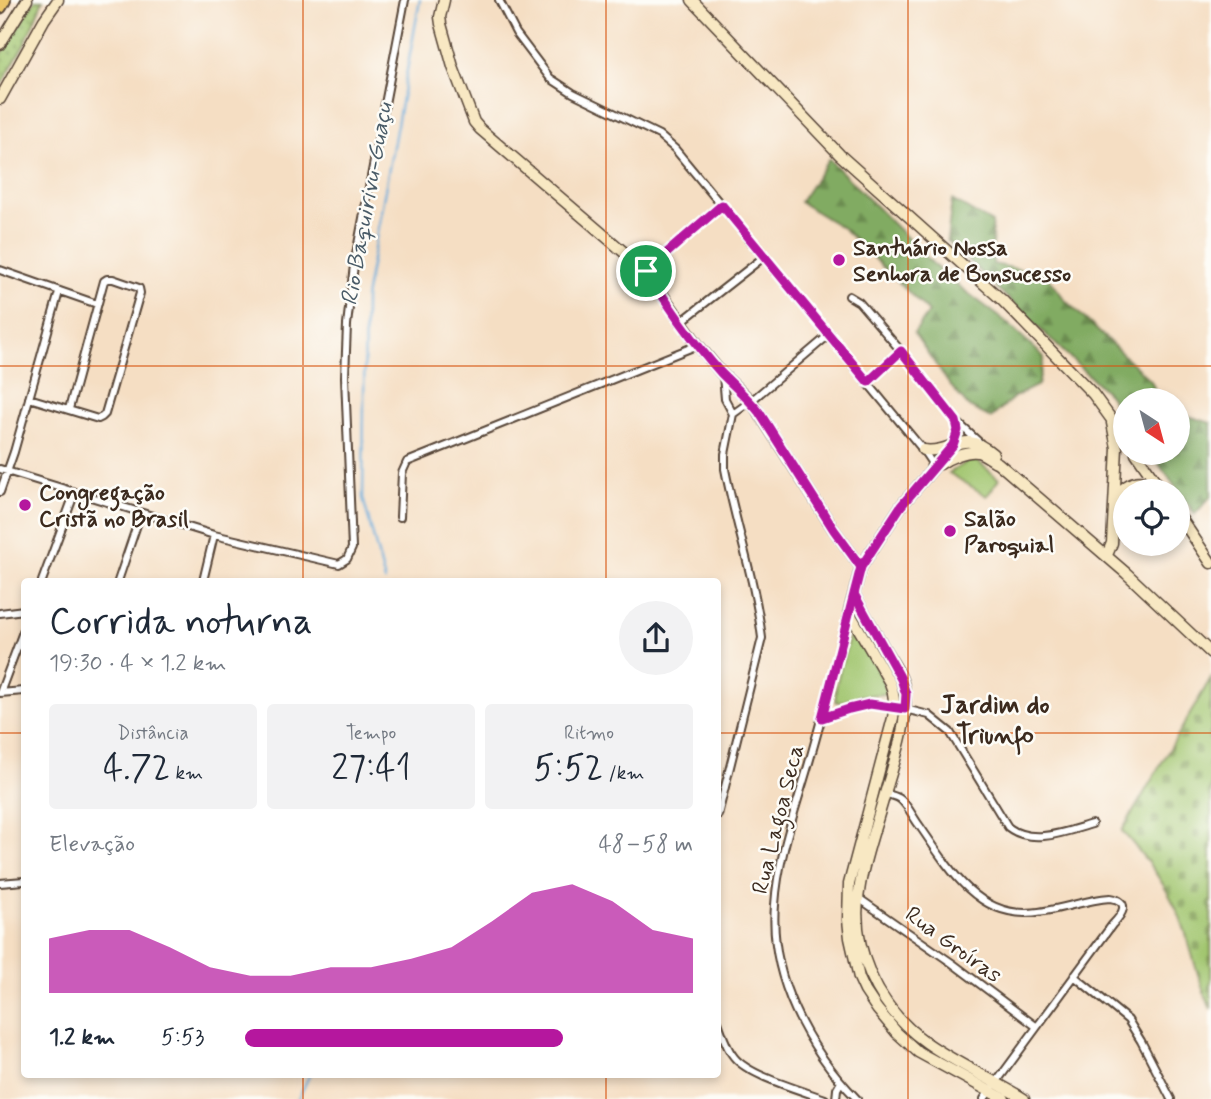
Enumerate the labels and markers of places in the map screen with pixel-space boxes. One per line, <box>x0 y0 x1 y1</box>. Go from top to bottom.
place label: Santuário Nossa Senhora de Bonsucesso <box>853 234 1071 290</box>
pin <box>616 241 676 301</box>
marker: Santuário Nossa Senhora de Bonsucesso <box>831 252 847 268</box>
place label: Congregação Cristã no Brasil <box>39 479 189 535</box>
marker: Congregação Cristã no Brasil <box>17 497 33 513</box>
place label: Salão Paroquial <box>964 505 1054 561</box>
marker: Salão Paroquial <box>942 523 958 539</box>

